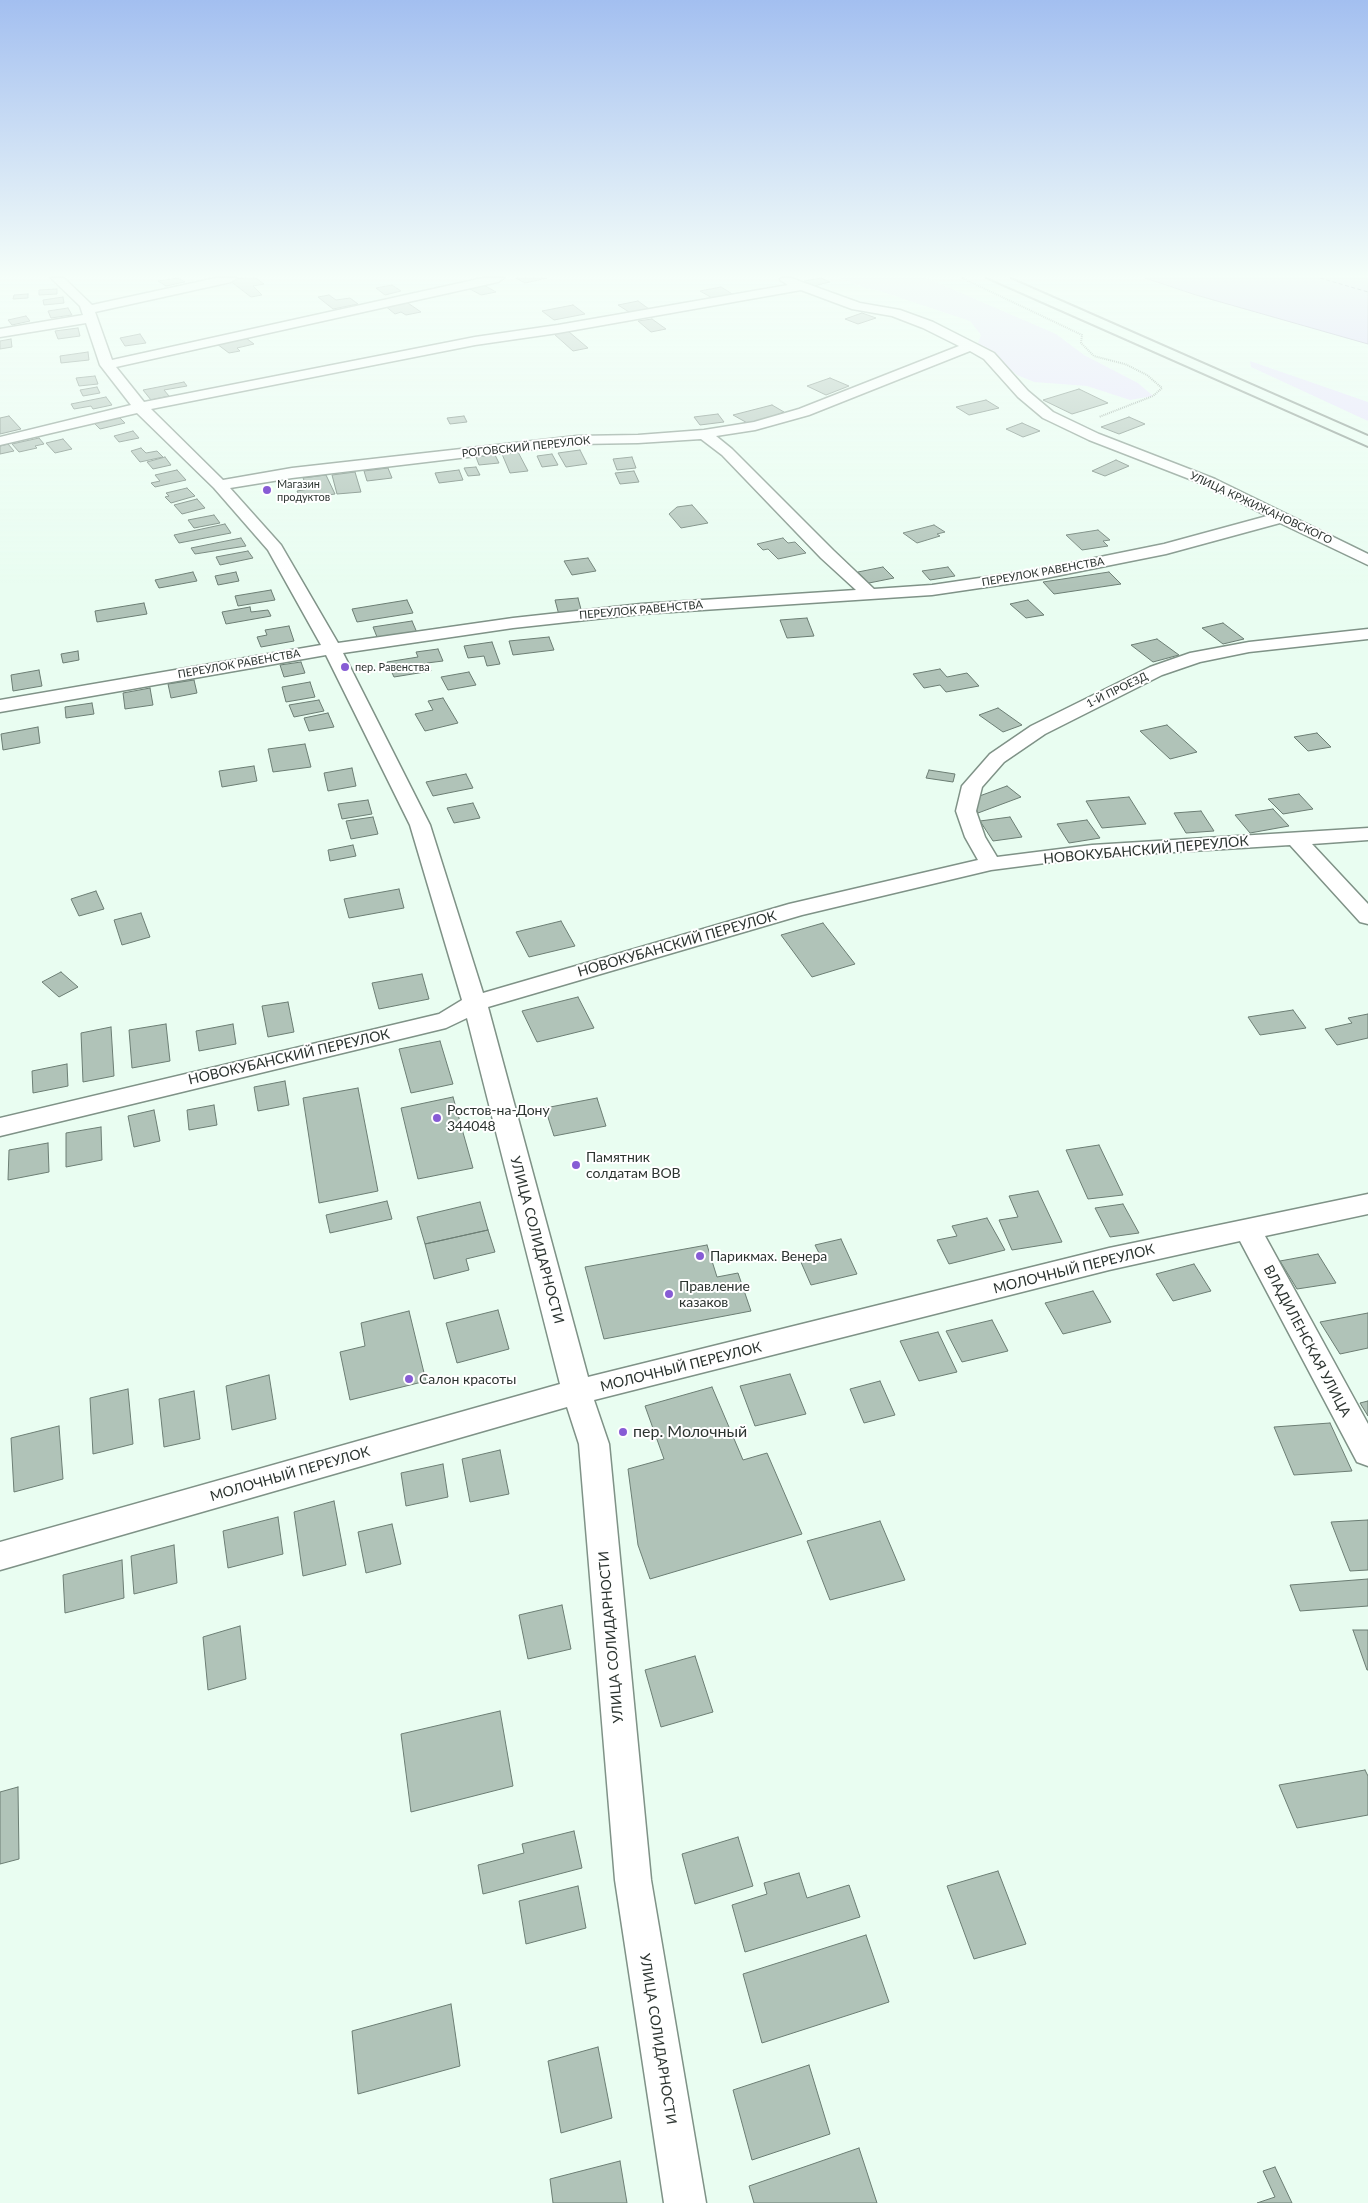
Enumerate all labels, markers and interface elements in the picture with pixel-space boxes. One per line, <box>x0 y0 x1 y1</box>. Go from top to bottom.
street label: РОГОВСКИЙ ПЕРЕУЛОК <box>461 434 591 460</box>
street label: УЛИЦА КРЖИЖАНОВСКОГО <box>1188 469 1334 547</box>
place label: Магазин продуктов <box>277 477 330 503</box>
marker: Магазин продуктов <box>261 484 273 496</box>
street label: ПЕРЕУЛОК РАВЕНСТВА <box>981 555 1105 589</box>
street label: ПЕРЕУЛОК РАВЕНСТВА <box>579 598 703 622</box>
street label: ПЕРЕУЛОК РАВЕНСТВА <box>177 647 301 681</box>
place label: пер. Равенства <box>355 660 430 674</box>
marker: пер. Равенства <box>339 661 351 673</box>
street label: 1-Й ПРОЕЗД <box>1084 670 1150 710</box>
street label: НОВОКУБАНСКИЙ ПЕРЕУЛОК <box>1043 833 1249 867</box>
street label: НОВОКУБАНСКИЙ ПЕРЕУЛОК <box>576 908 778 980</box>
street label: НОВОКУБАНСКИЙ ПЕРЕУЛОК <box>187 1026 391 1088</box>
place label: Ростов-на-Дону 344048 <box>447 1102 550 1134</box>
marker: Ростов-на-Дону 344048 <box>431 1112 443 1124</box>
place label: Памятник солдатам ВОВ <box>586 1149 681 1182</box>
street label: УЛИЦА СОЛИДАРНОСТИ <box>507 1154 567 1326</box>
marker: Памятник солдатам ВОВ <box>570 1159 582 1171</box>
street label: МОЛОЧНЫЙ ПЕРЕУЛОК <box>992 1241 1156 1297</box>
place label: Парикмах. Венера <box>710 1248 827 1264</box>
marker: Парикмах. Венера <box>694 1250 706 1262</box>
street label: ВЛАДИЛЕНСКАЯ УЛИЦА <box>1260 1262 1354 1420</box>
place label: Правление казаков <box>679 1278 750 1310</box>
marker: Правление казаков <box>663 1288 675 1300</box>
street label: МОЛОЧНЫЙ ПЕРЕУЛОК <box>599 1339 763 1395</box>
place label: Салон красоты <box>419 1371 516 1387</box>
marker: Салон красоты <box>403 1373 415 1385</box>
place label: пер. Молочный <box>633 1422 747 1442</box>
marker: пер. Молочный <box>617 1426 629 1438</box>
street label: МОЛОЧНЫЙ ПЕРЕУЛОК <box>208 1443 372 1505</box>
street label: УЛИЦА СОЛИДАРНОСТИ <box>595 1550 627 1724</box>
street label: УЛИЦА СОЛИДАРНОСТИ <box>636 1952 680 2126</box>

